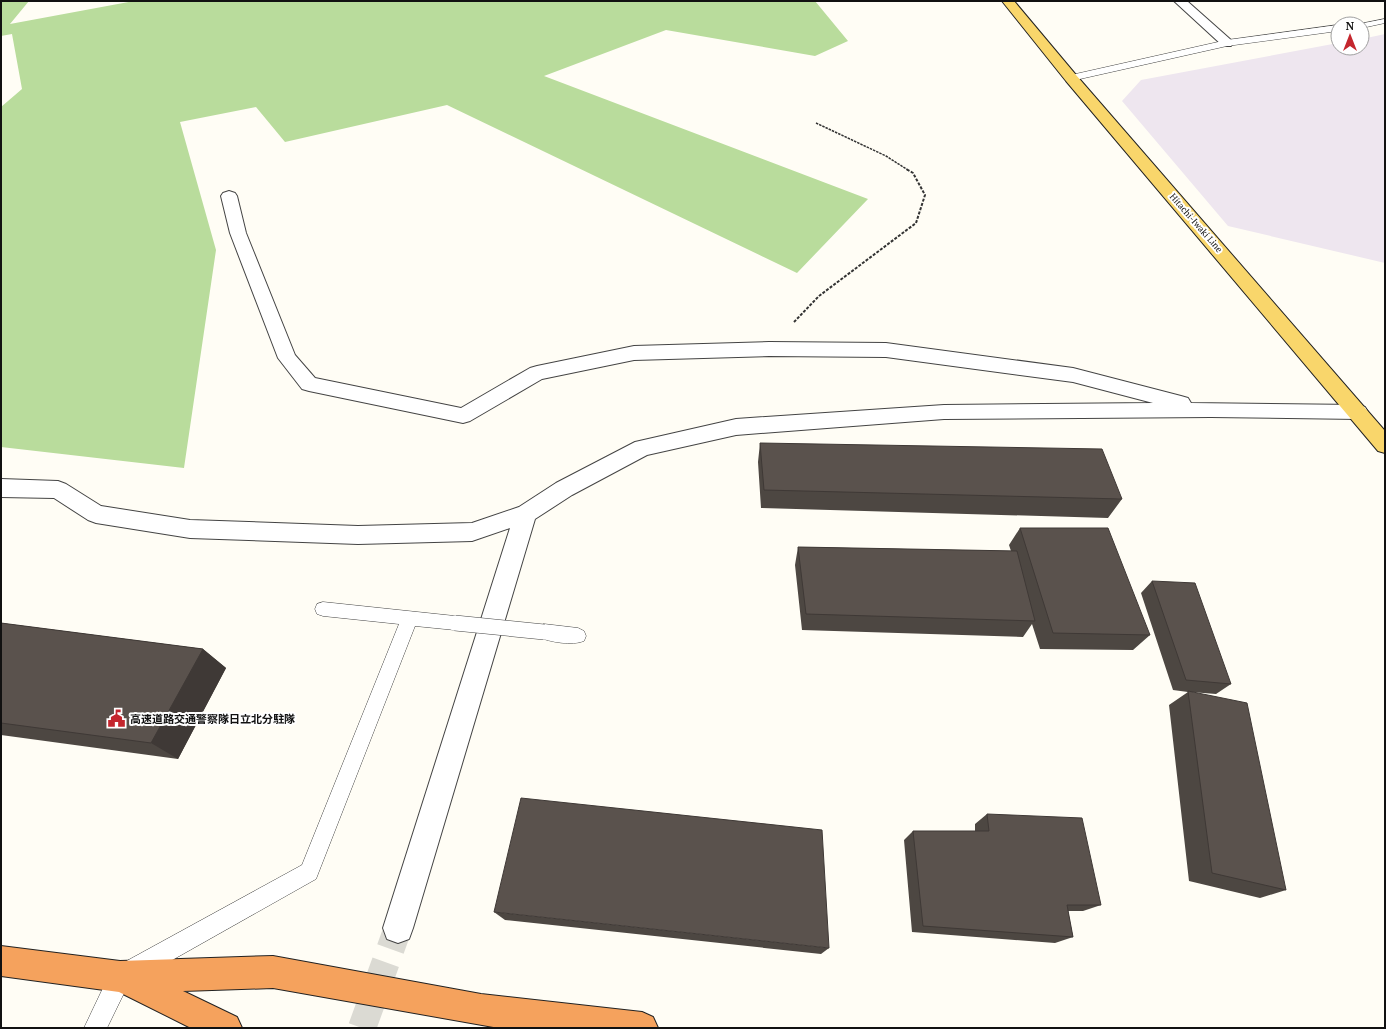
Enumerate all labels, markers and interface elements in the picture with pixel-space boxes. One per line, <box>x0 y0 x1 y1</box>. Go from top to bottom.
north arrow <box>1330 16 1370 56</box>
text: N <box>1346 19 1355 33</box>
street label: Hitachi-Iwaki Line <box>1167 191 1225 255</box>
public building icon: 高速道路交通警察隊日立北分駐隊 <box>107 709 127 729</box>
place label: 高速道路交通警察隊日立北分駐隊 <box>130 712 295 726</box>

